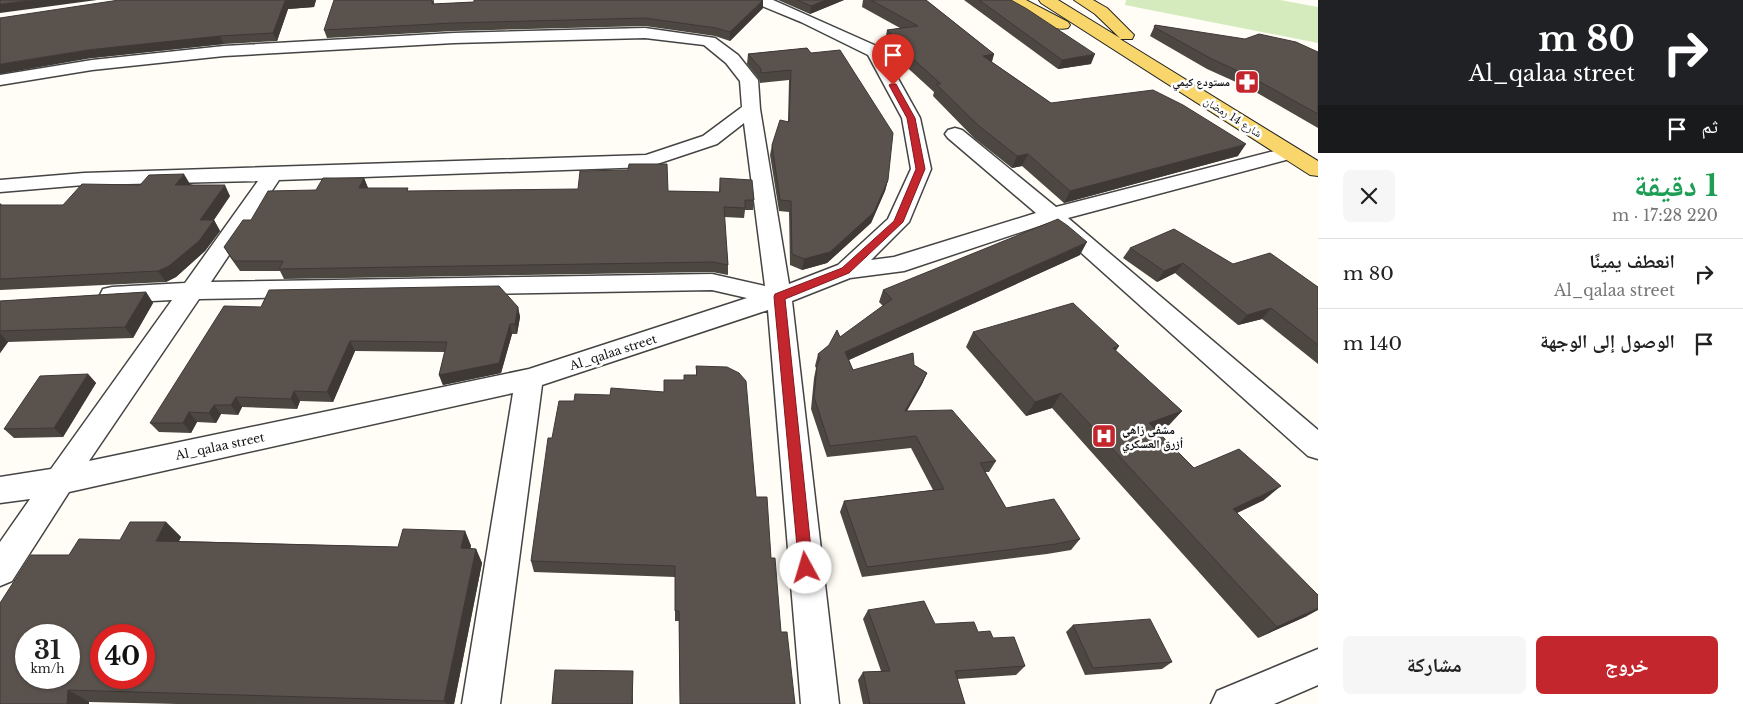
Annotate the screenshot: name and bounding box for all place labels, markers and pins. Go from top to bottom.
pin [872,34,914,85]
pharmacy icon: مستودع كيمي [1234,69,1260,95]
place label: مستودع كيمي [1172,75,1230,91]
place label: مشفى زاهي أزرق العسكري [1122,422,1183,453]
hospital icon: مشفى زاهي أزرق العسكري [1091,423,1117,449]

